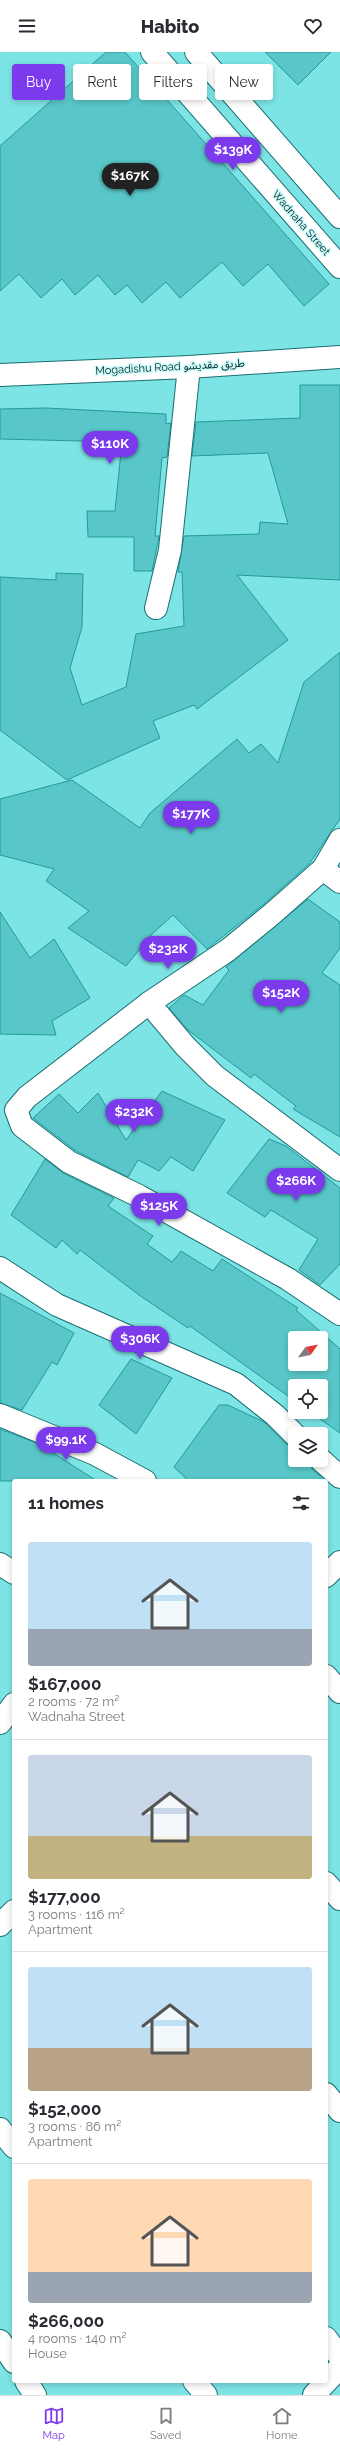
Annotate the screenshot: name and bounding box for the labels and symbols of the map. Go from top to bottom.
pin: $139K [205,137,261,171]
pin: $167K [102,163,158,197]
street label: Wadnaha Street [269,188,333,258]
street label: Mogadishu Road طريق مقديشو [95,357,245,377]
pin: $110K [82,431,138,465]
pin: $177K [163,801,219,835]
pin: $232K [140,936,196,970]
pin: $152K [253,980,309,1014]
pin: $232K [106,1099,162,1133]
pin: $266K [268,1168,324,1202]
pin: $125K [131,1193,187,1227]
pin: $306K [112,1326,168,1360]
north arrow [288,1331,328,1371]
pin: $99.1K [33,1427,99,1461]

